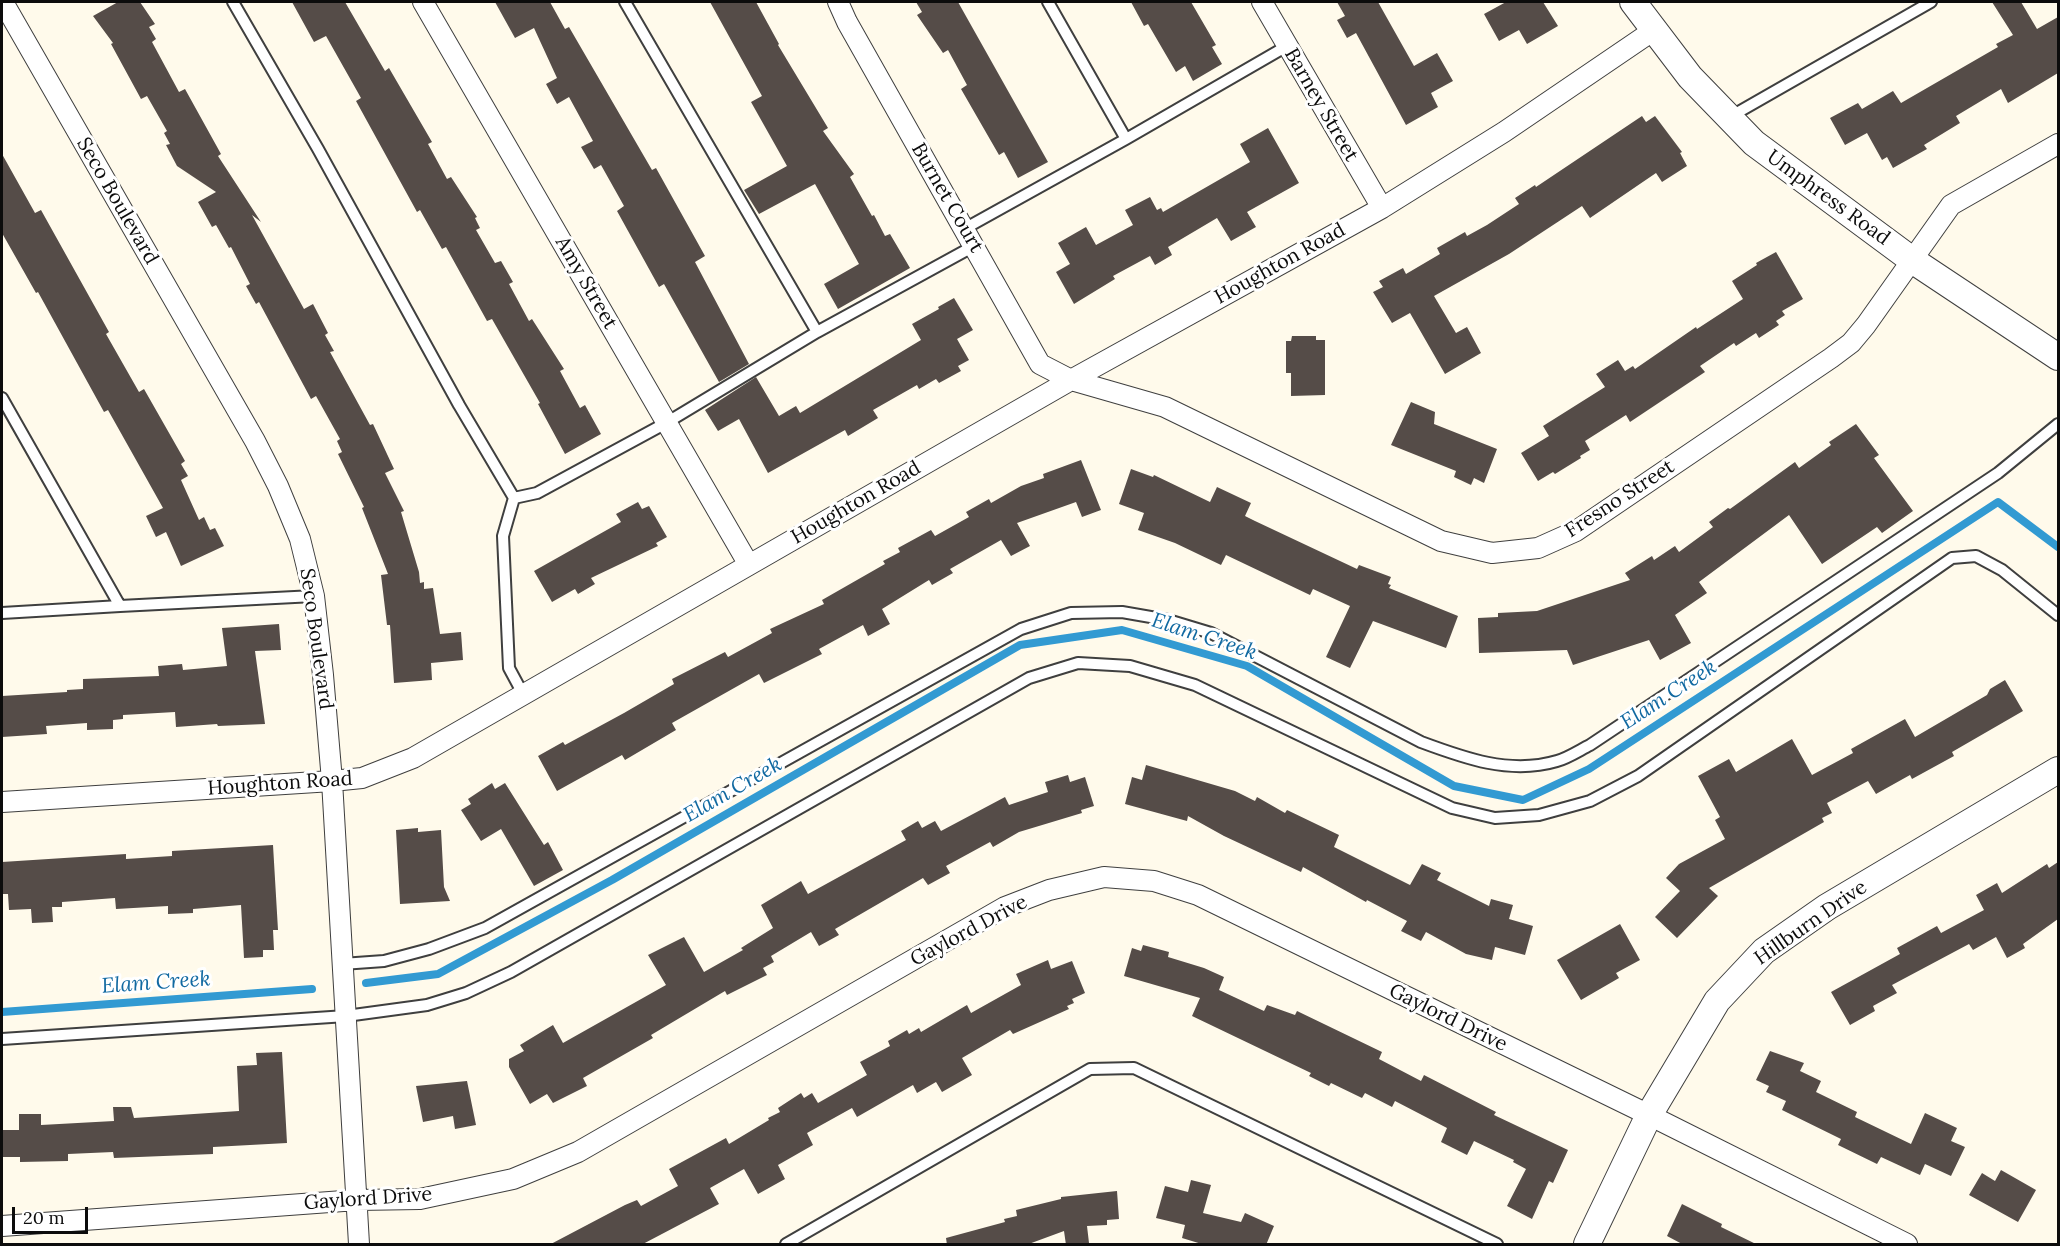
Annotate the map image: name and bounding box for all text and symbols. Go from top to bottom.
street label: Barney Street [1279,44,1363,166]
street label: Seco Boulevard [71,133,163,269]
street label: Burnet Court [906,139,988,257]
street label: Umphress Road [1762,145,1894,251]
street label: Houghton Road [1211,218,1349,310]
street label: Amy Street [550,232,622,334]
street label: Fresno Street [1561,455,1679,543]
street label: Houghton Road [787,456,925,550]
street label: Seco Boulevard [294,567,338,711]
water label: Elam Creek [1148,608,1260,666]
water label: Elam Creek [1616,655,1722,735]
water label: Elam Creek [679,752,787,828]
street label: Houghton Road [207,767,353,801]
street label: Hillburn Drive [1750,875,1872,971]
street label: Gaylord Drive [907,890,1031,972]
water label: Elam Creek [101,967,211,999]
street label: Gaylord Drive [1385,979,1511,1057]
street label: Gaylord Drive [303,1183,433,1215]
scale bar [15,1195,92,1233]
text: 20 m [23,1206,65,1229]

